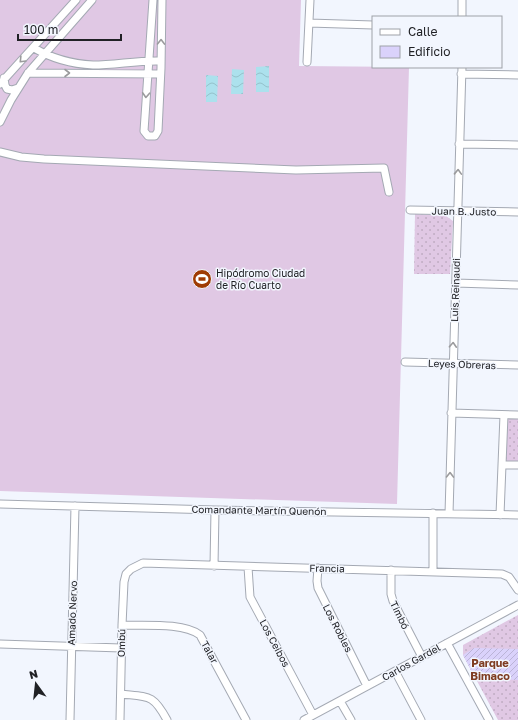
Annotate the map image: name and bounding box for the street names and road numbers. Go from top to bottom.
street label: Juan B. Justo [431,204,497,218]
street label: Luis Reinaudi [448,258,462,322]
street label: Leyes Obreras [428,357,496,371]
street label: Comandante Martín Quenón [191,503,327,517]
street label: Francia [309,562,345,574]
street label: Amado Nervo [65,580,79,646]
street label: Timbó [388,599,412,631]
street label: Los Robles [321,602,355,654]
street label: Los Ceibos [257,617,293,669]
street label: Ombú [115,629,127,657]
street label: Talar [199,639,221,665]
street label: Carlos Gardel [380,641,442,683]

